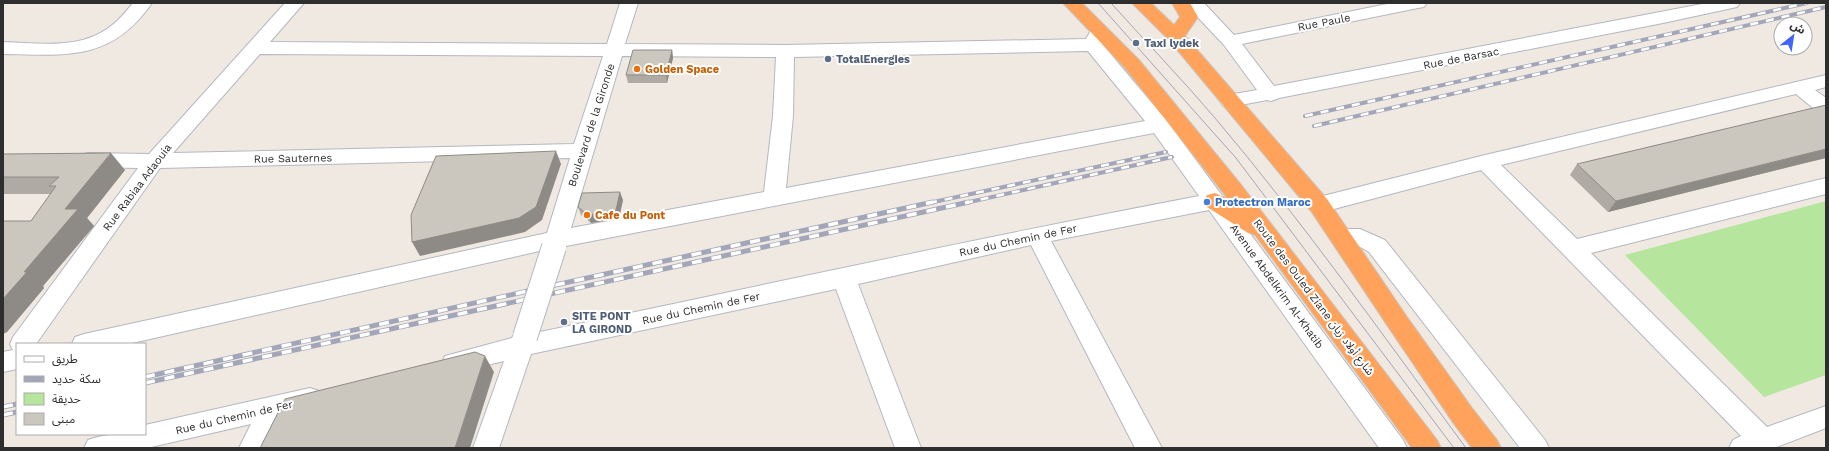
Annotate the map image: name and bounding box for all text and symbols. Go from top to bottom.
street label: Rue Paule [1297,11,1352,34]
north arrow [1773,16,1813,56]
text: ش [1788,18,1808,37]
place label: Taxi lydek [1144,37,1199,50]
marker: Taxi lydek [1131,38,1141,48]
street label: Rue de Barsac [1422,45,1500,72]
place label: TotalEnergies [836,53,910,66]
marker: TotalEnergies [823,54,833,64]
street label: Boulevard de la Gironde [565,62,618,188]
place label: Golden Space [645,63,719,76]
marker: Golden Space [632,64,642,74]
street label: Rue Rabiaa Adaouia [100,141,174,233]
street label: Rue Sauternes [254,151,333,166]
place label: Protectron Maroc [1215,196,1311,209]
marker: Protectron Maroc [1202,197,1212,207]
place label: Cafe du Pont [595,209,665,222]
marker: Cafe du Pont [582,210,592,220]
street label: Route des Ouled Ziane شارع أولاد زيان [1250,216,1377,379]
street label: Rue du Chemin de Fer [958,222,1079,259]
street label: Avenue Abdelkrim Al-Khatib [1227,222,1326,351]
street label: Rue du Chemin de Fer [641,290,762,327]
place label: SITE PONT LA GIROND [572,310,632,336]
marker: SITE PONT LA GIROND [559,317,569,327]
legend [16,343,146,435]
text: طريق [52,352,78,367]
text: سكة حديد [52,372,101,386]
text: حديقة [52,392,81,406]
street label: Rue du Chemin de Fer [174,398,295,437]
text: مبنى [52,412,75,426]

